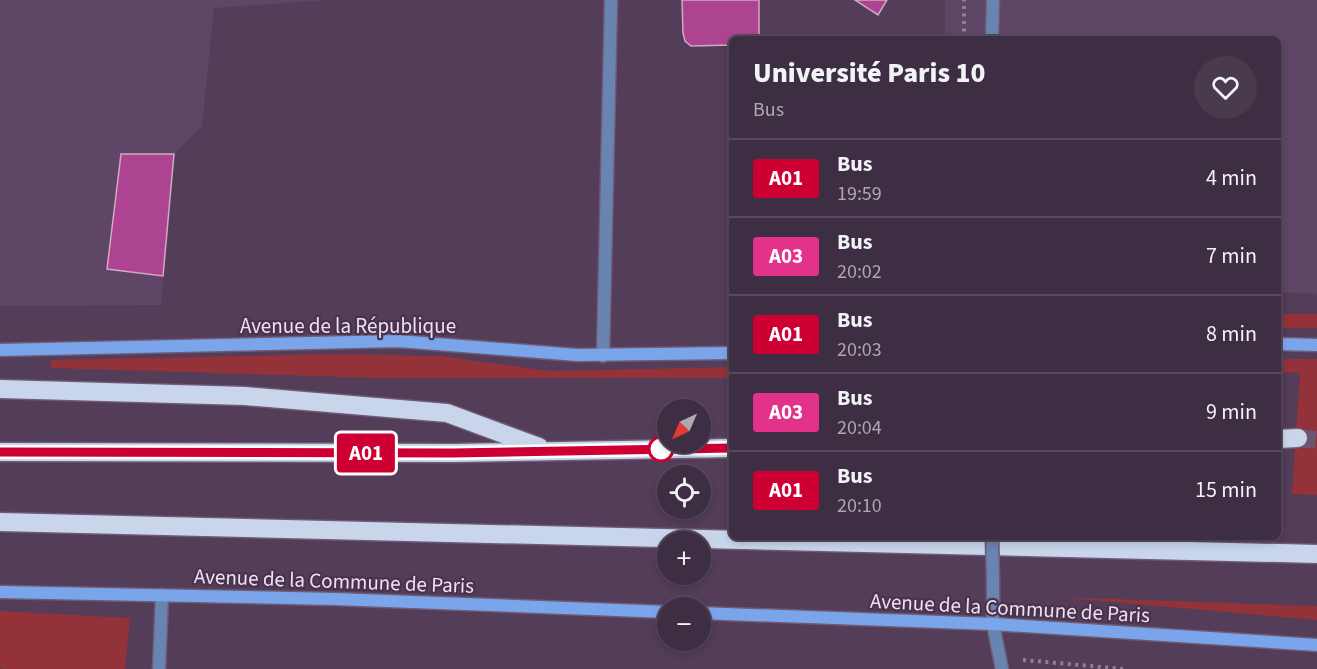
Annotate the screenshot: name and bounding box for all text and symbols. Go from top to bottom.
text: Université Paris 10 [753,53,985,93]
button: heart [1194,56,1257,119]
text: Bus [753,96,784,124]
text: Bus [837,148,873,180]
text: 4 min [1206,162,1257,194]
text: A01 [769,163,803,193]
text: 19:59 [837,180,882,208]
text: Bus [837,226,873,258]
text: 7 min [1206,240,1257,272]
text: A03 [769,241,803,271]
text: 20:02 [837,258,882,286]
text: Bus [837,304,873,336]
street label: Avenue de la République [240,311,456,341]
text: 8 min [1206,318,1257,350]
text: A01 [769,319,803,349]
text: 20:03 [837,336,882,364]
text: Bus [837,382,873,414]
text: 9 min [1206,396,1257,428]
text: A03 [769,397,803,427]
north arrow [657,399,711,453]
map controls [657,399,711,651]
text: 20:04 [837,414,882,442]
line badge: A01 [332,434,400,472]
unlabelled marker [648,436,674,462]
text: A01 [349,438,383,468]
text: Bus [837,460,873,492]
button: locate [657,465,711,519]
text: 15 min [1195,474,1257,506]
text: A01 [769,475,803,505]
text: 20:10 [837,492,882,520]
button: + [657,531,711,585]
street label: Avenue de la Commune de Paris [193,561,475,601]
street label: Avenue de la Commune de Paris [869,586,1151,630]
button: − [657,597,711,651]

